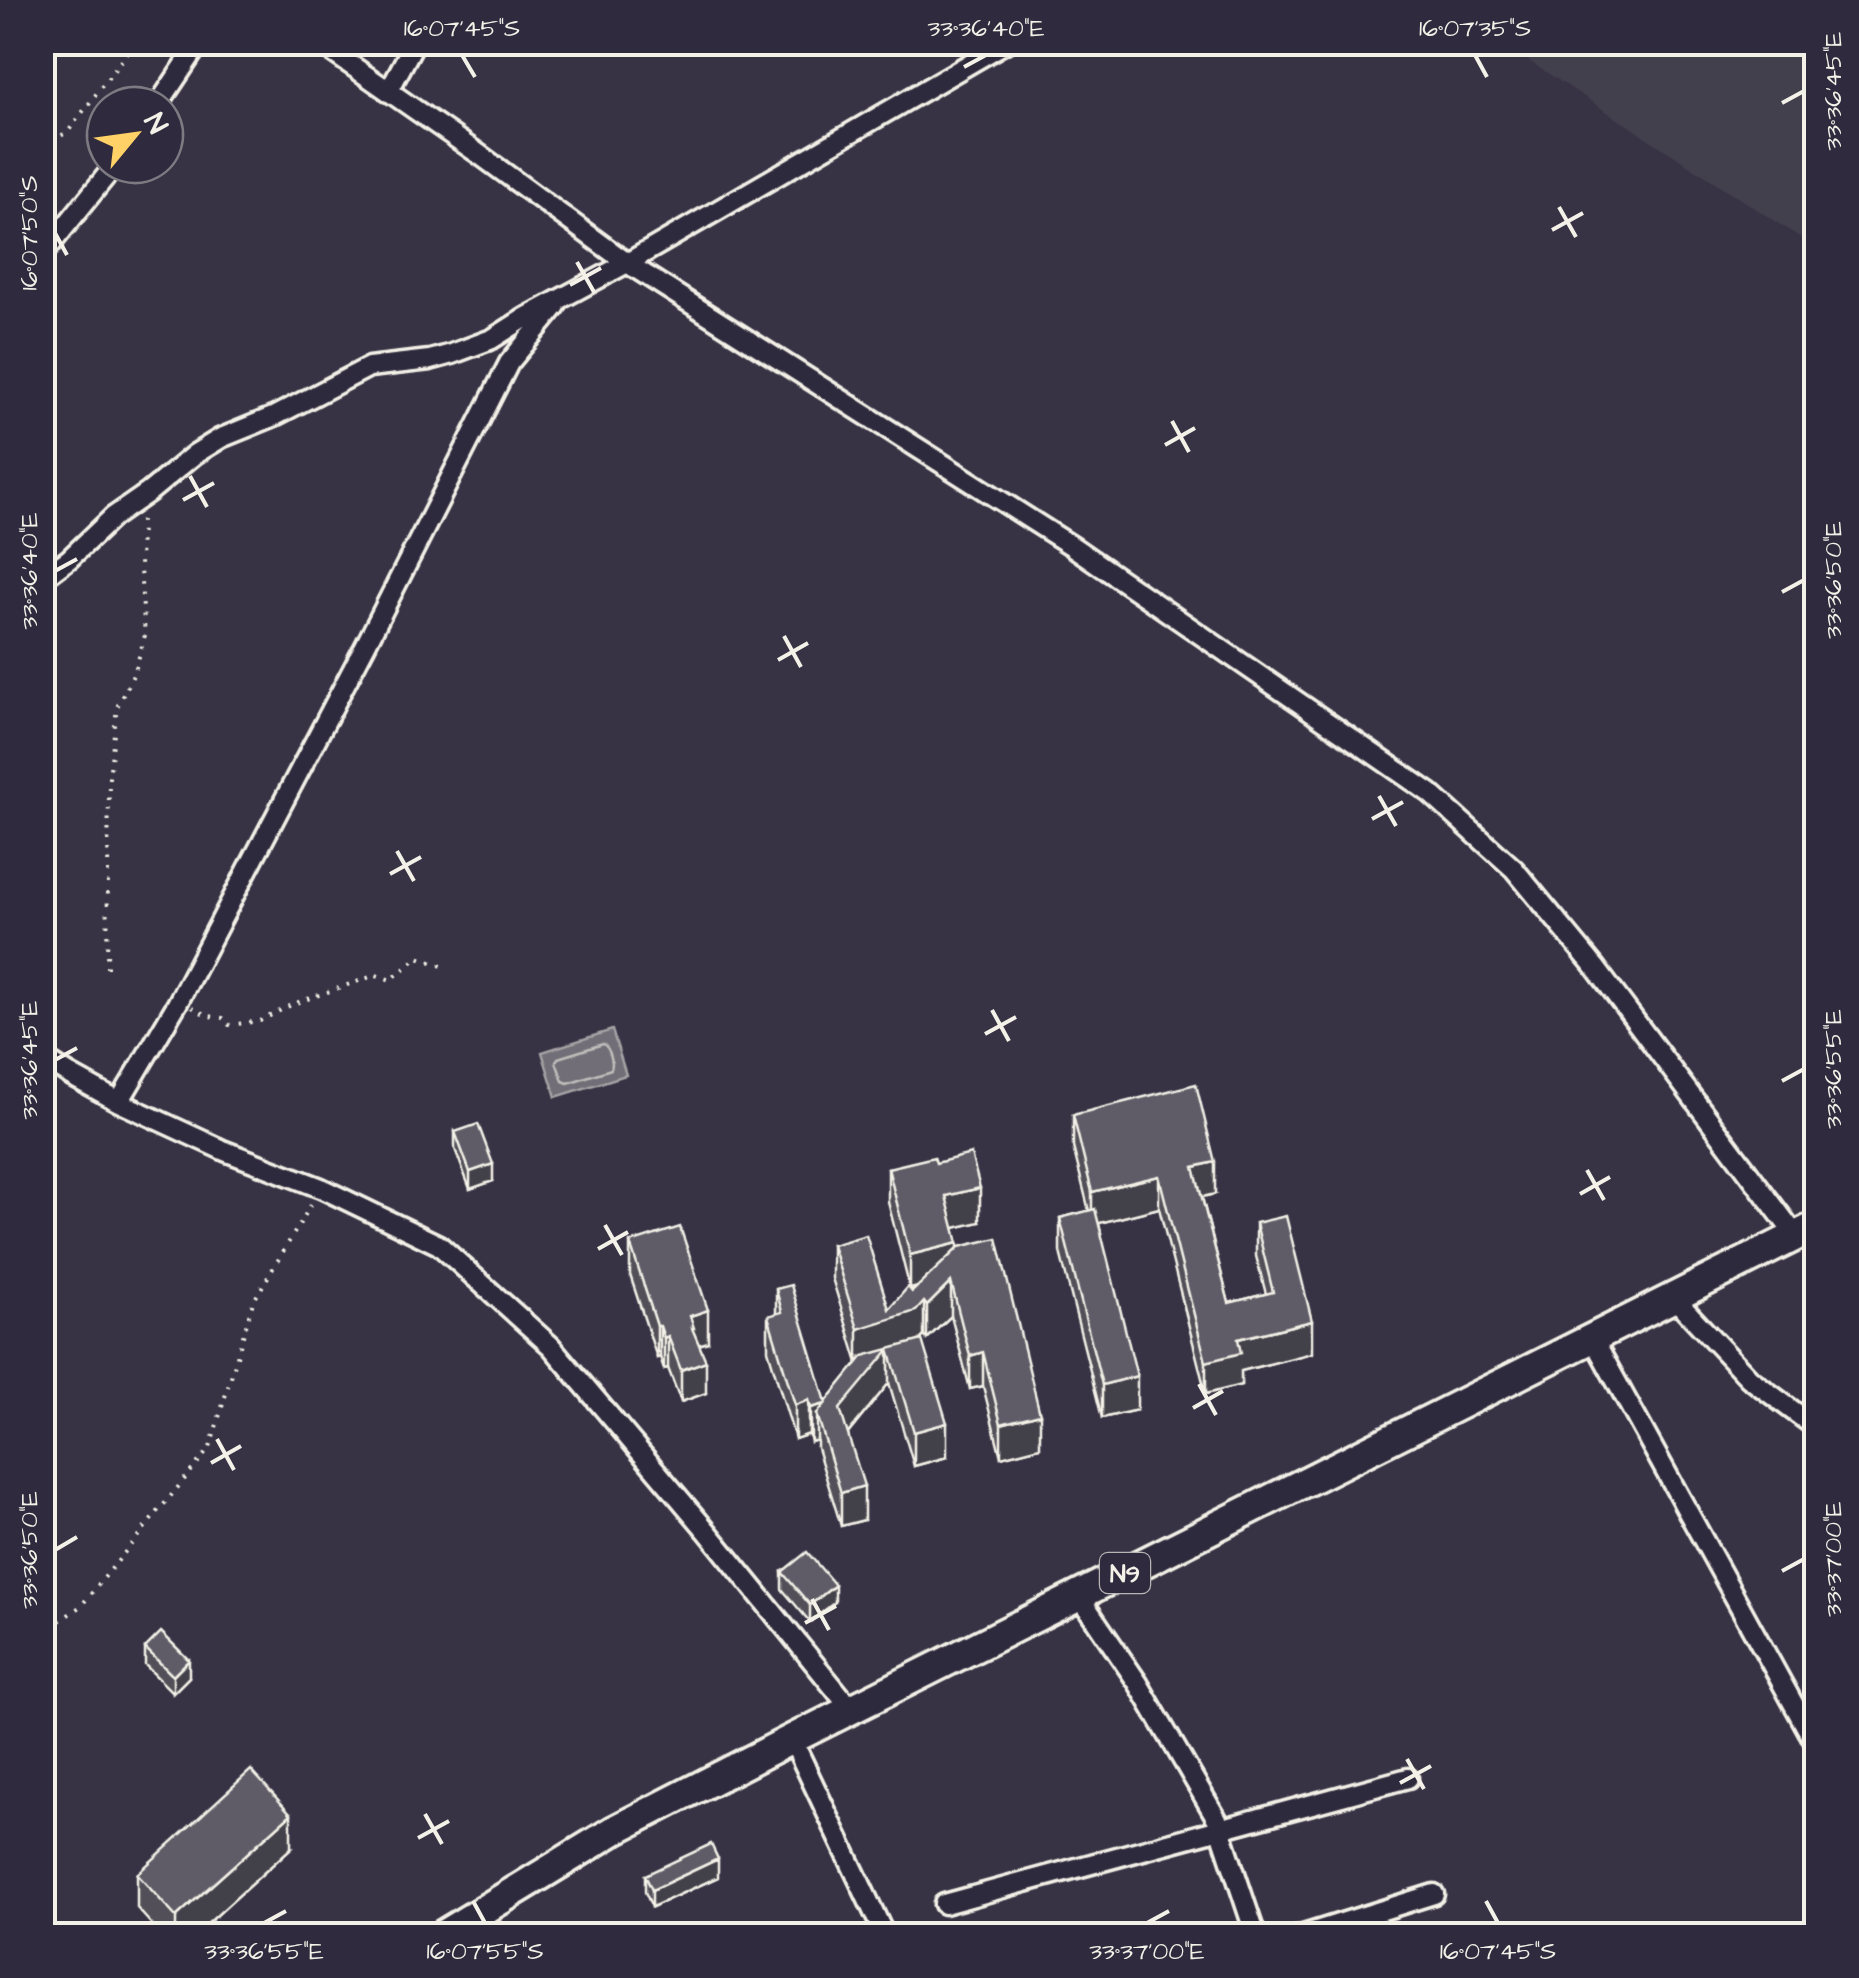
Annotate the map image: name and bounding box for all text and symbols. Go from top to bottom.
text: 16°07'45"S [404,11,520,46]
text: 33°36'40"E [928,11,1045,46]
text: 16°07'35"S [1419,11,1531,46]
text: 33°36'45"E [1816,31,1851,150]
north arrow [85,85,185,185]
text: N [134,106,177,141]
text: 16°07'50"S [12,175,47,291]
text: 33°36'40"E [12,512,47,629]
text: 33°36'50"E [1816,521,1851,639]
text: 33°36'45"E [12,1000,47,1119]
text: 33°36'55"E [1816,1009,1851,1129]
text: 33°36'50"E [12,1491,47,1609]
text: 33°37'00"E [1816,1501,1851,1617]
road number: N9 [1100,1553,1150,1593]
text: 33°36'55"E [204,1934,324,1969]
text: 16°07'55"S [427,1934,543,1969]
text: 33°37'00"E [1089,1934,1205,1969]
text: 16°07'45"S [1440,1934,1556,1969]

